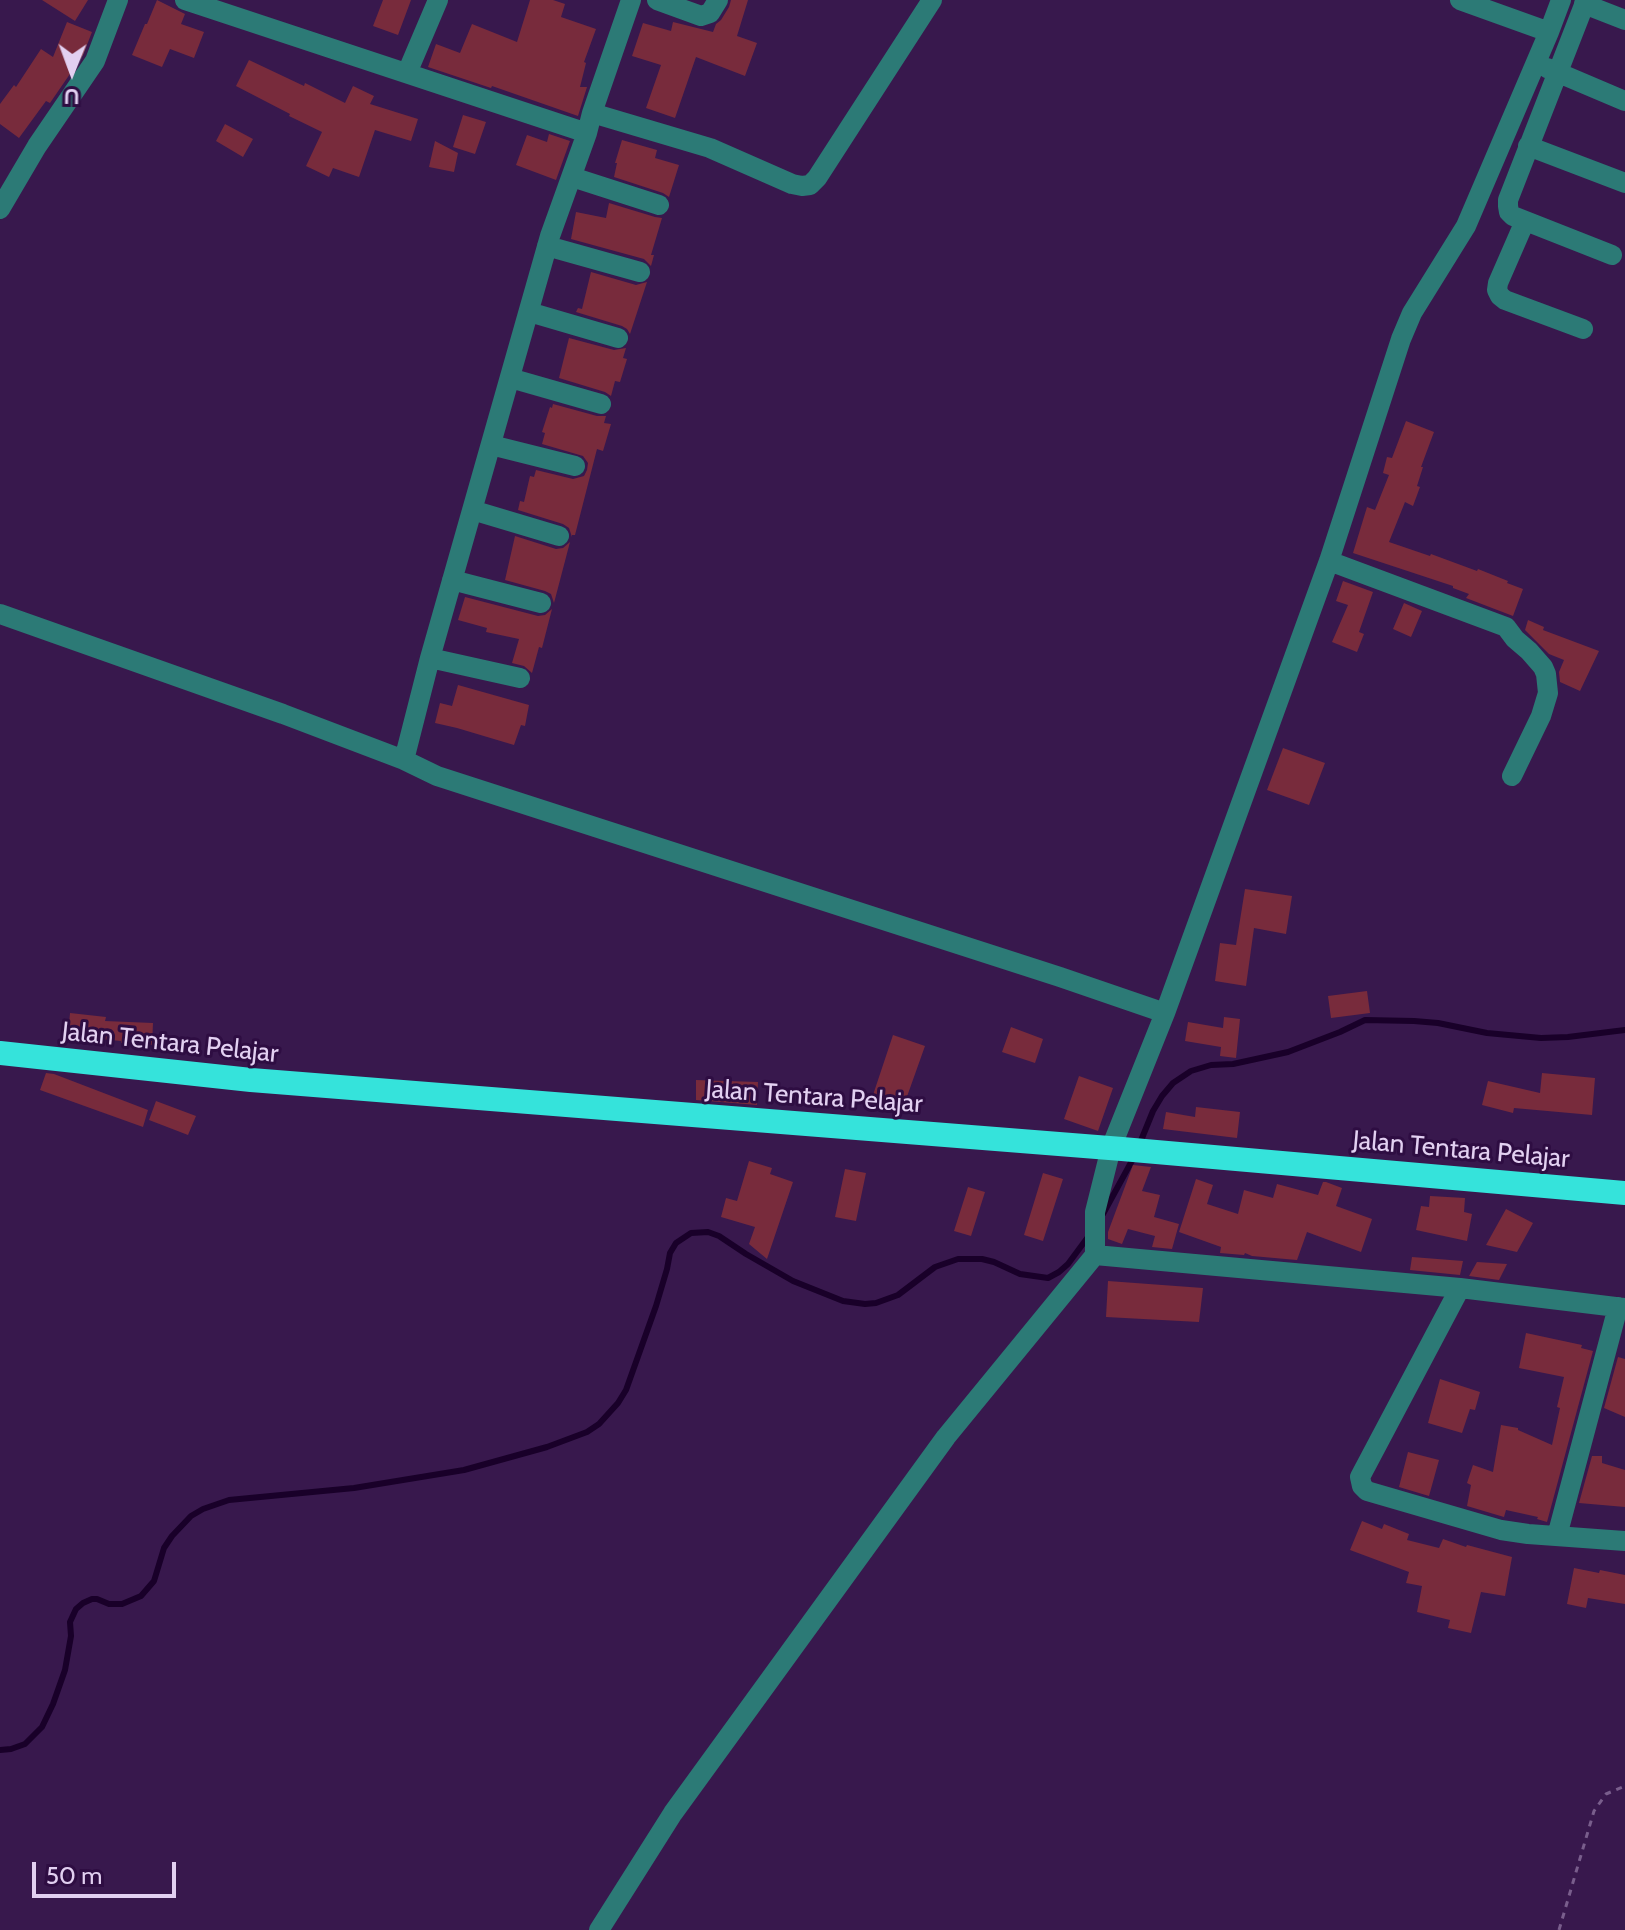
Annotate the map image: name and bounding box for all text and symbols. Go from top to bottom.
north arrow [32,32,112,112]
text: U [63,83,80,110]
street label: Jalan Tentara Pelajar [60,1016,280,1070]
street label: Jalan Tentara Pelajar [704,1074,924,1120]
street label: Jalan Tentara Pelajar [1351,1125,1571,1175]
scale bar [36,1846,180,1896]
text: 50 m [46,1861,102,1890]

